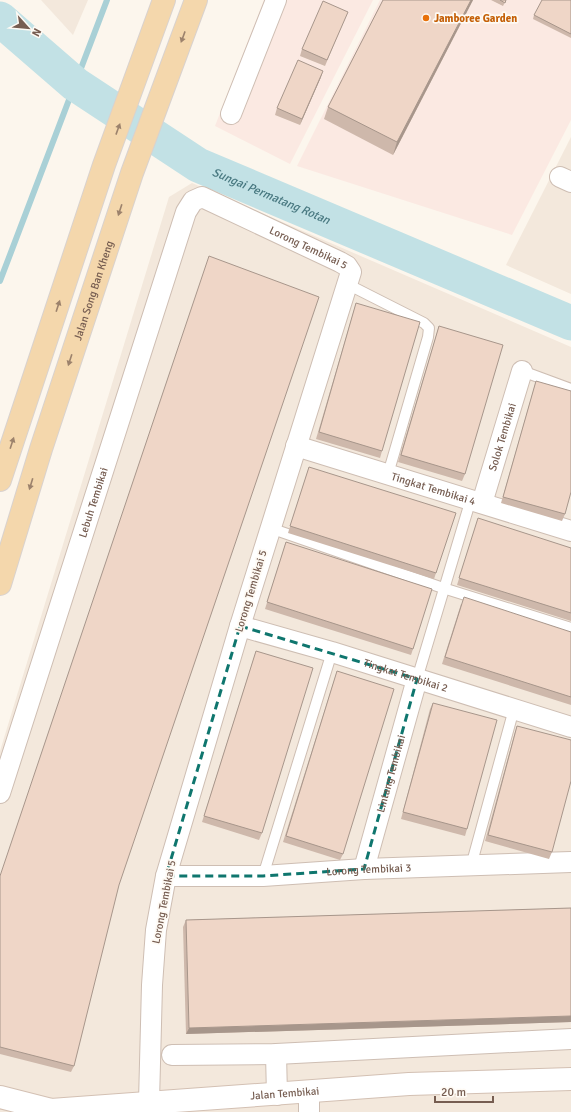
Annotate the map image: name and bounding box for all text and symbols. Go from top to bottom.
north arrow [8,8,48,48]
place label: Jamboree Garden [434,12,517,25]
marker: Jamboree Garden [421,13,431,23]
text: N [29,26,44,39]
one-way arrow [179,31,185,43]
one-way arrow [115,122,121,134]
water label: Sungai Permatang Rotan [210,164,333,228]
one-way arrow [116,204,122,216]
street label: Lorong Tembikai 5 [268,223,350,272]
street label: Jalan Song Ban Kheng [71,239,116,342]
one-way arrow [55,300,61,312]
one-way arrow [67,355,73,367]
street label: Solok Tembikai [486,401,518,473]
one-way arrow [9,437,15,449]
street label: Lebuh Tembikai [76,466,110,539]
street label: Tingkat Tembikai 4 [390,469,477,508]
one-way arrow [27,478,33,490]
street label: Lorong Tembikai 5 [232,548,270,634]
street label: Tingkat Tembikai 2 [362,656,450,695]
street label: Lintang Tembikai [374,733,408,814]
street label: Lorong Tembikai 5 [150,859,178,945]
street label: Lorong Tembikai 3 [326,861,412,878]
scale bar [435,1078,493,1104]
street label: Jalan Tembikai [250,1084,320,1102]
text: 20 m [441,1085,466,1100]

